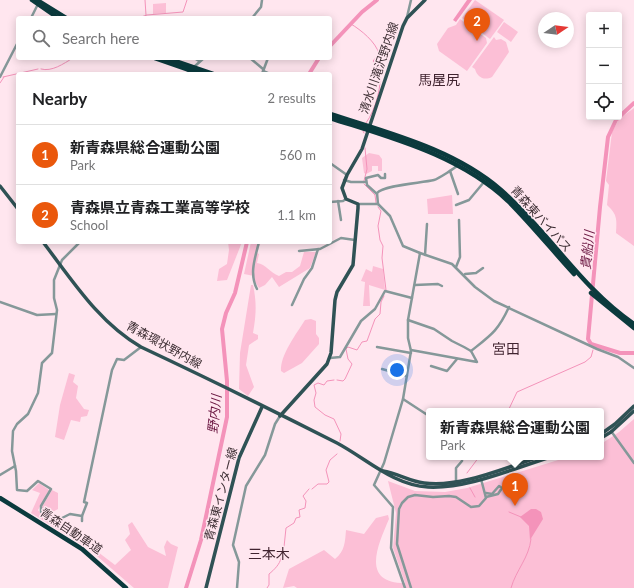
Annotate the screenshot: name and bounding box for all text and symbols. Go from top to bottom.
pin: 2 [464,8,490,41]
north arrow [538,12,574,48]
map controls [586,12,622,120]
button: + [586,12,622,48]
search box [16,16,332,60]
street label: 清水川滝沢野内線 [356,20,401,116]
icon: search [30,27,52,49]
text: Search here [62,29,139,47]
button: − [586,48,622,84]
district label: 馬屋尻 [418,71,460,88]
button: locate [586,84,622,120]
text: Nearby [32,88,87,109]
text: 2 results [268,90,316,106]
text: 新青森県総合運動公園 [70,138,220,156]
text: 1 [41,147,49,163]
text: 560 m [279,147,316,163]
text: Park [70,157,95,173]
street label: 青森東バイパス [508,183,575,255]
text: 青森県立青森工業高等学校 [70,198,250,216]
text: 2 [41,207,49,223]
text: 1.1 km [277,207,316,223]
text: School [70,217,108,233]
water label: 貴船川 [577,228,597,270]
street label: 青森環状野内線 [124,318,205,371]
district label: 宮田 [492,340,520,357]
your location [387,360,407,380]
water label: 野内川 [204,392,224,434]
popup [426,408,604,460]
text: 新青森県総合運動公園 [440,418,590,436]
text: Park [440,437,465,453]
street label: 青森東インター線 [201,446,240,542]
pin: 1 [502,473,528,506]
street label: 青森自動車道 [37,504,105,557]
district label: 三本木 [248,545,290,562]

